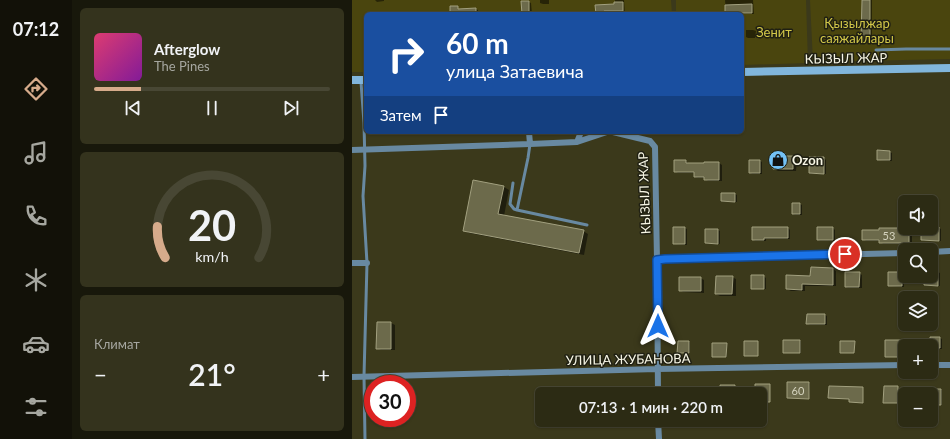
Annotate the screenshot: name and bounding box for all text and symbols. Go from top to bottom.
park label: Қызылжар саяжайлары [820,15,894,46]
text: 07:12 [13,18,59,40]
park label: Зенит [756,24,792,40]
text: 60 m [446,26,509,60]
icon: right [380,28,432,80]
text: Afterglow [154,40,220,58]
street label: КЫЗЫЛ ЖАР [805,49,888,67]
text: The Pines [154,58,210,74]
text: улица Затаевича [446,60,584,82]
icon: directions [22,75,50,103]
icon: previous [122,97,144,119]
icon: pause [201,97,223,119]
icon: next [280,97,302,119]
icon: arrive [430,104,452,126]
text: Затем [380,106,422,124]
icon: music [22,139,50,167]
shop icon: Ozon [767,149,789,171]
street label: КЫЗЫЛ ЖАР [635,151,653,234]
place label: Ozon [792,152,823,168]
map controls [898,195,938,427]
button: sound [898,195,938,235]
text: 20 [188,199,236,249]
icon: phone [22,202,50,230]
house number: 53 [883,229,895,242]
pin [828,237,862,271]
icon: arrive [834,243,856,265]
button: search [898,243,938,283]
text: km/h [195,247,229,264]
icon: climate [22,266,50,294]
button: layers [898,291,938,331]
position arrow [637,305,679,347]
icon: car [22,330,50,358]
text: Климат [94,336,140,352]
button: + [898,339,938,379]
street label: УЛИЦА ЖУБАНОВА [566,350,691,368]
text: 21° [188,356,236,392]
text: − [94,361,107,388]
text: + [317,361,330,388]
speed limit sign: 30 [364,375,416,427]
house number: 60 [792,384,805,397]
button: − [898,387,938,427]
icon: filters [22,393,50,421]
text: 07:13 · 1 мин · 220 m [579,398,723,416]

